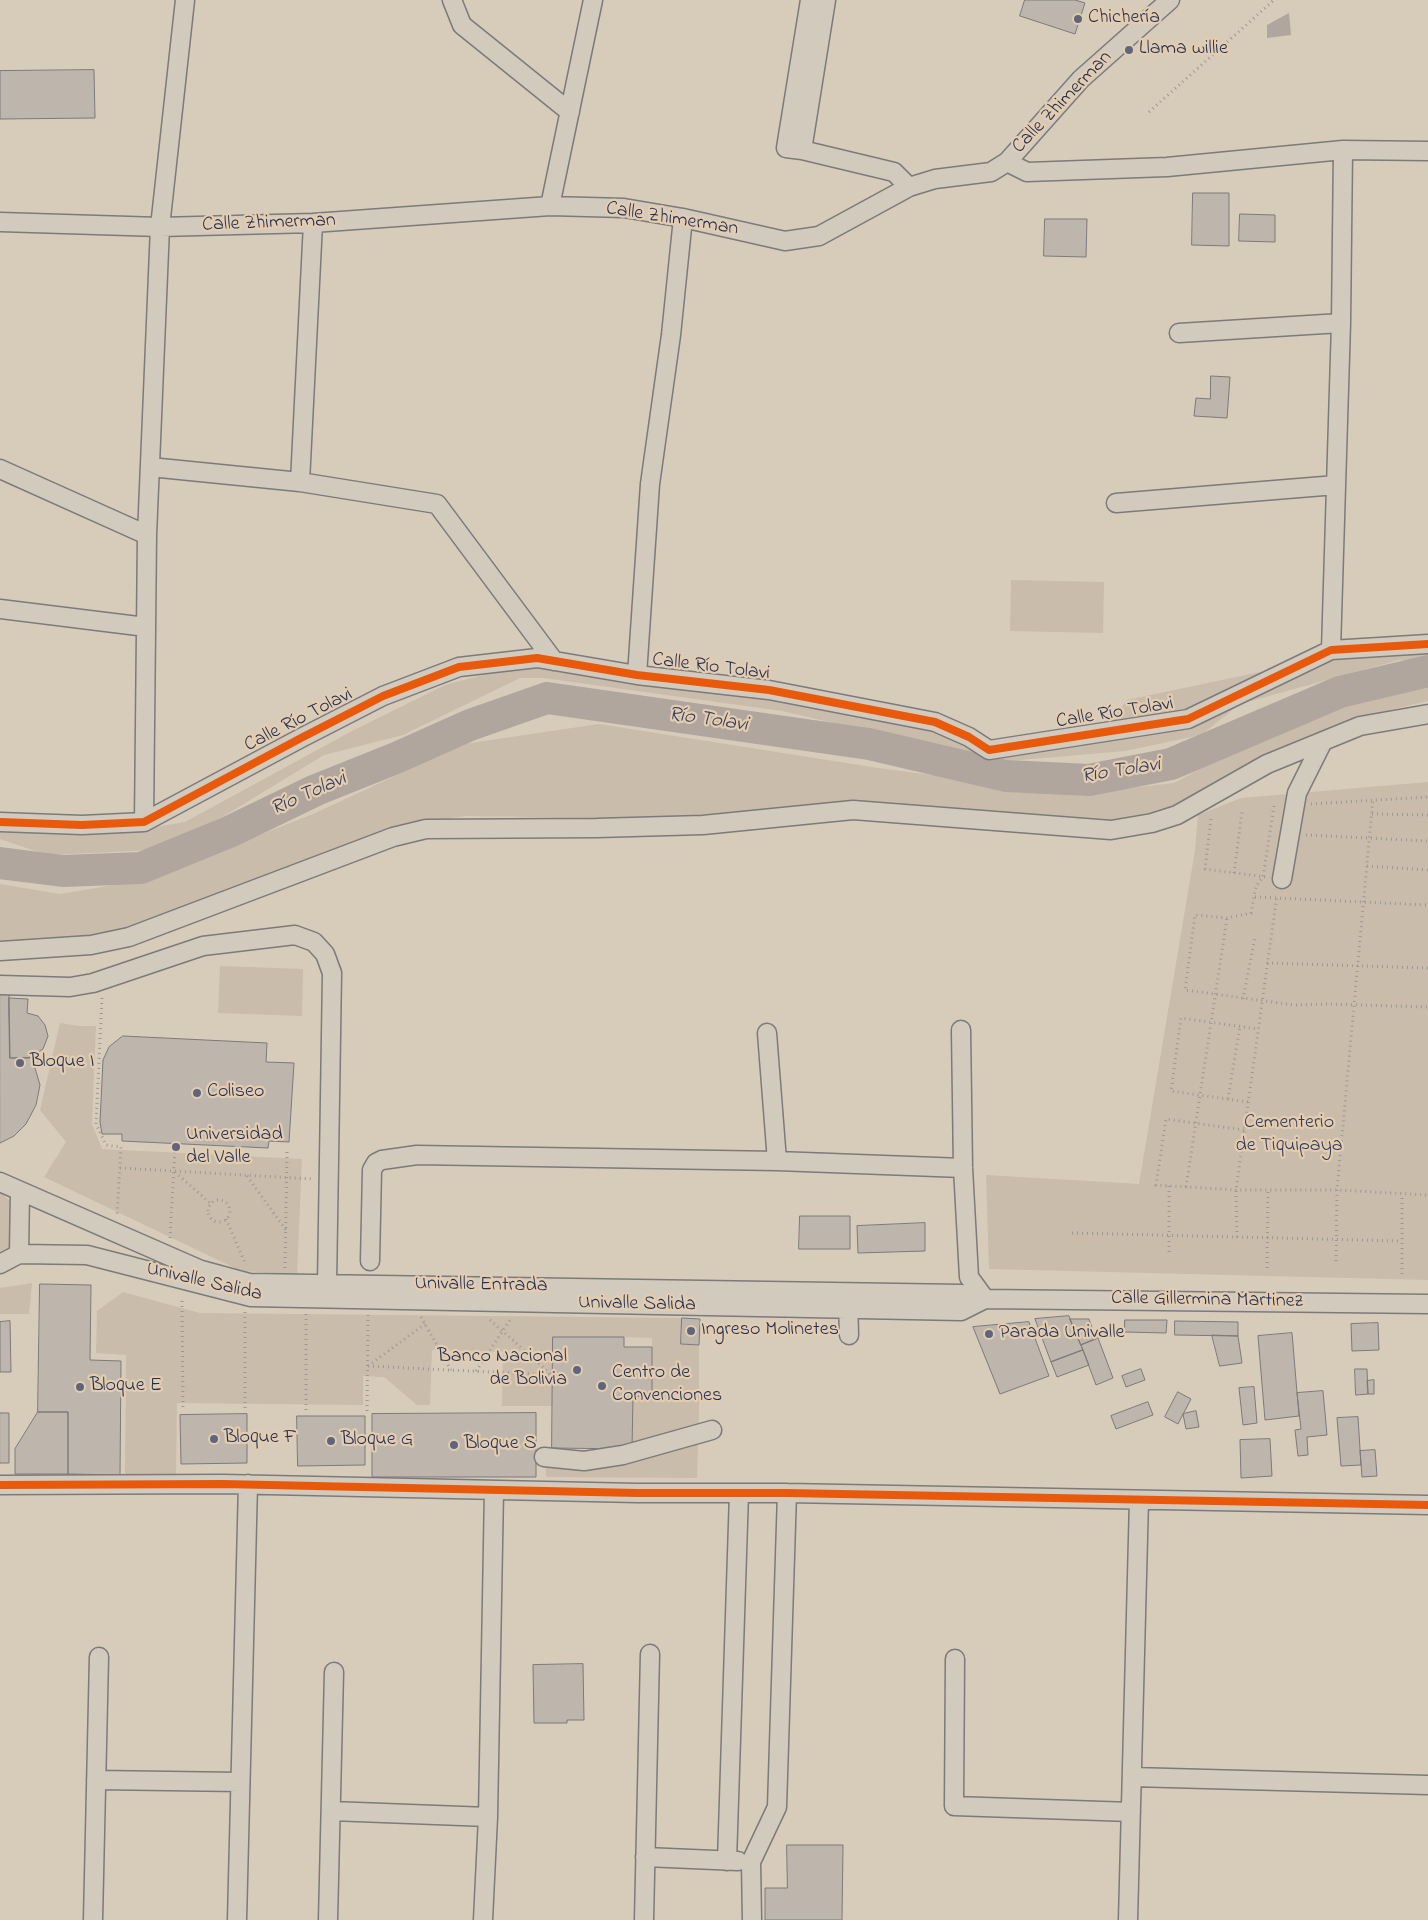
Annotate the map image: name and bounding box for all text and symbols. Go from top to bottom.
place label: Chichería [1088,7,1160,31]
marker: Chichería [1072,13,1084,25]
place label: Llama willie [1139,38,1228,62]
marker: Llama willie [1123,44,1135,56]
street label: Calle Zhimerman [1008,47,1118,159]
street label: Calle Zhimerman [604,198,740,242]
street label: Calle Zhimerman [202,210,336,238]
street label: Calle Río Tolavi [651,649,771,687]
street label: Calle Río Tolavi [241,683,357,759]
street label: Calle Río Tolavi [1055,693,1175,735]
water label: Río Tolavi [667,703,749,739]
water label: Río Tolavi [1080,753,1162,791]
water label: Río Tolavi [267,767,351,823]
place label: Bloque I [30,1051,94,1075]
marker: Bloque I [14,1057,26,1069]
place label: Coliseo [207,1081,264,1105]
marker: Coliseo [191,1087,203,1099]
park label: Cementerio de Tiquipaya [1235,1112,1343,1159]
place label: Universidad del Valle [186,1124,283,1171]
marker: Universidad del Valle [170,1141,182,1153]
street label: Univalle Salida [144,1258,264,1308]
street label: Univalle Entrada [414,1273,548,1299]
street label: Calle Gillermina Martinez [1111,1287,1303,1315]
street label: Univalle Salida [578,1292,696,1318]
place label: Ingreso Molinetes [701,1319,839,1343]
place label: Parada Univalle [999,1322,1125,1346]
marker: Ingreso Molinetes [685,1325,697,1337]
marker: Parada Univalle [983,1328,995,1340]
place label: Banco Nacional de Bolivia [437,1346,567,1393]
place label: Centro de Convenciones [612,1362,722,1409]
marker: Banco Nacional de Bolivia [571,1364,583,1376]
place label: Bloque E [90,1375,162,1399]
marker: Centro de Convenciones [596,1380,608,1392]
marker: Bloque E [74,1381,86,1393]
place label: Bloque F [224,1427,297,1451]
place label: Bloque G [341,1429,413,1453]
marker: Bloque F [208,1433,220,1445]
place label: Bloque S [464,1433,537,1457]
marker: Bloque G [325,1435,337,1447]
marker: Bloque S [448,1439,460,1451]

